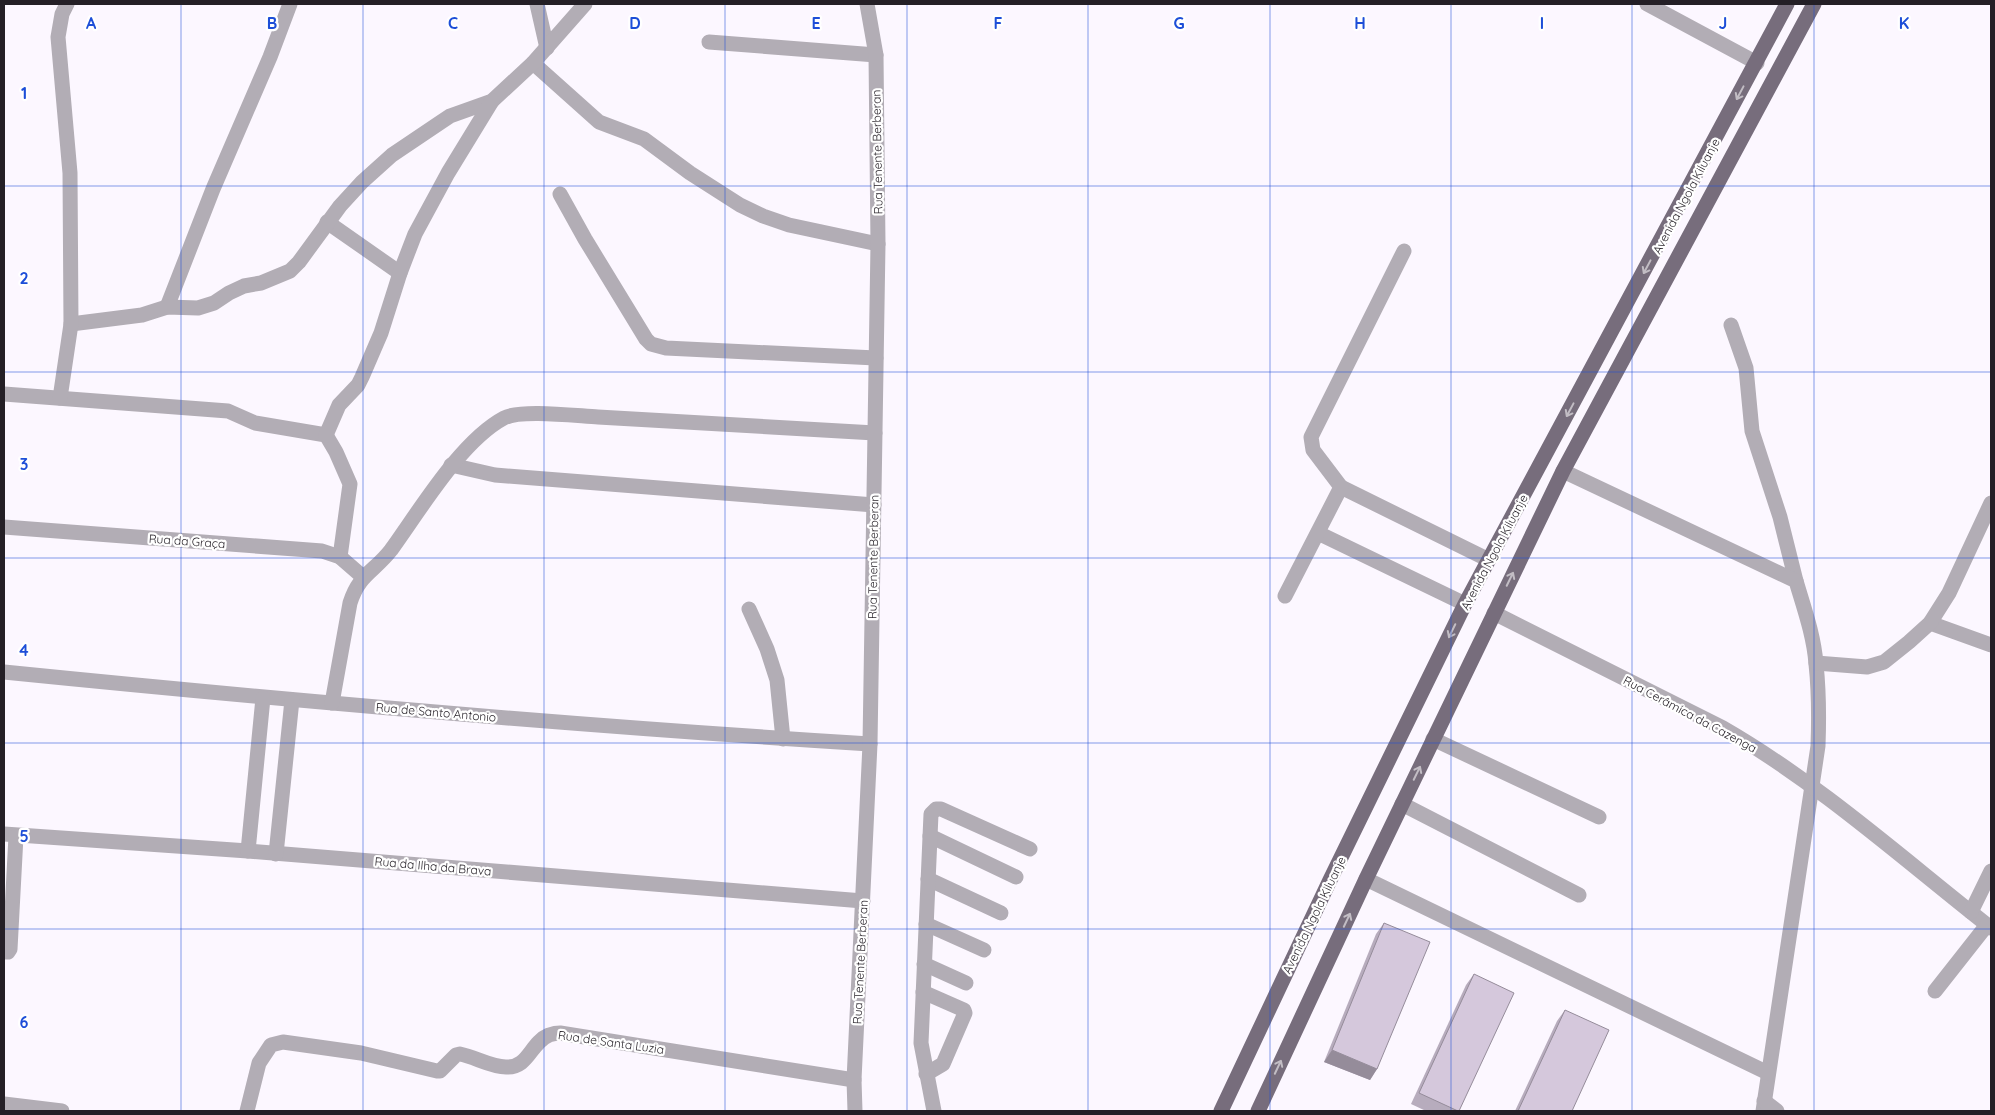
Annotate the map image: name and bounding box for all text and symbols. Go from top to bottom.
text: A [86,13,97,33]
text: B [267,13,277,33]
text: C [448,13,458,33]
text: D [629,13,641,33]
text: E [811,13,821,33]
text: F [994,13,1003,33]
text: G [1173,13,1185,33]
text: H [1354,13,1366,33]
text: I [1540,13,1544,33]
text: J [1719,13,1727,33]
text: K [1899,13,1909,33]
text: 1 [21,83,27,103]
one-way arrow [1735,86,1745,100]
street label: Rua Tenente Berberan [868,90,886,214]
street label: Avenida Ngola Kiluanje [1649,135,1723,256]
one-way arrow [1642,260,1652,275]
text: 2 [19,268,29,288]
one-way arrow [1565,403,1575,418]
text: 3 [20,454,28,474]
street label: Avenida Ngola Kiluanje [1457,491,1531,612]
street label: Rua Tenente Berberan [864,495,882,619]
street label: Rua da Graça [148,531,226,551]
one-way arrow [1506,572,1515,587]
one-way arrow [1447,623,1456,638]
text: 4 [19,640,29,660]
street label: Rua Cerâmica da Cazenga [1621,672,1759,756]
street label: Rua de Santo Antonio [375,699,497,725]
one-way arrow [1413,766,1422,781]
text: 5 [19,826,29,846]
street label: Rua da Ilha da Brava [374,853,492,879]
street label: Avenida Ngola Kiluanje [1279,854,1349,976]
street label: Rua Tenente Berberan [849,899,871,1025]
one-way arrow [1343,913,1352,928]
text: 6 [20,1012,29,1032]
street label: Rua de Santa Luzia [557,1027,665,1057]
one-way arrow [1274,1060,1284,1075]

